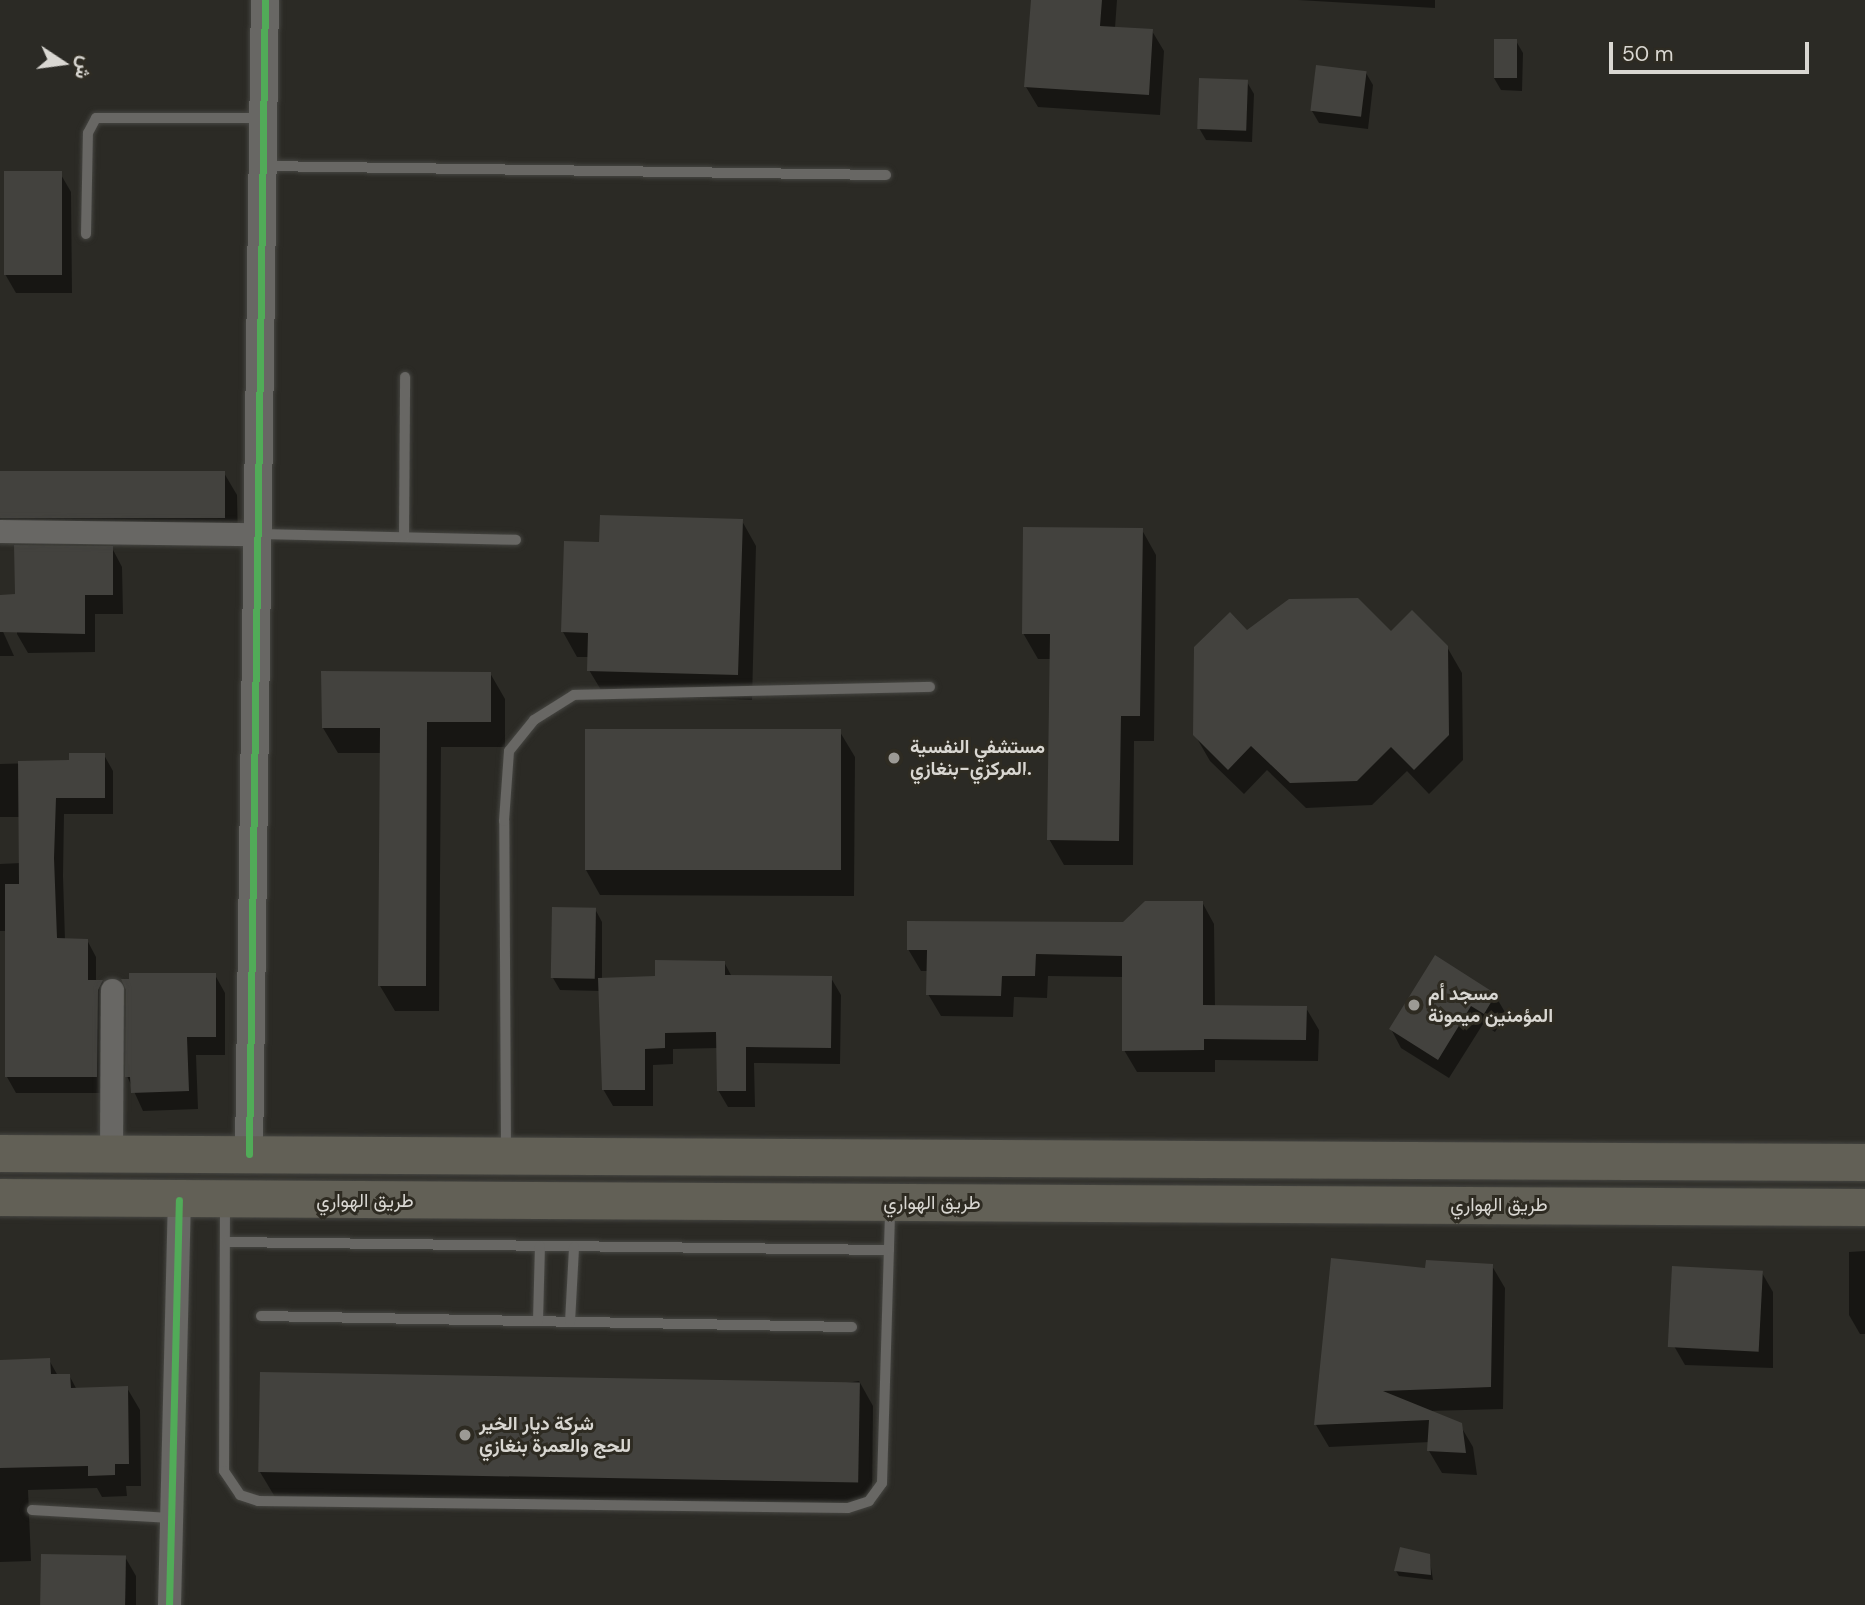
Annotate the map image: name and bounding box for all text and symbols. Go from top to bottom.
north arrow [28,28,98,98]
scale bar [1613,28,1812,72]
text: 50 m [1622,40,1673,68]
text: ش [69,54,99,82]
place label: مستشفي النفسية المركزي-بنغازي. [910,736,1045,780]
marker: مستشفي النفسية المركزي-بنغازي. [884,748,904,768]
place label: مسجد أم المؤمنين ميمونة [1428,983,1553,1027]
marker: مسجد أم المؤمنين ميمونة [1406,997,1422,1013]
street label: طريق الهواري [316,1190,414,1212]
street label: طريق الهواري [883,1192,981,1214]
street label: طريق الهواري [1450,1194,1548,1216]
place label: شركة ديار الخير للحج والعمرة بنغازي [479,1413,631,1457]
marker: شركة ديار الخير للحج والعمرة بنغازي [457,1427,473,1443]

